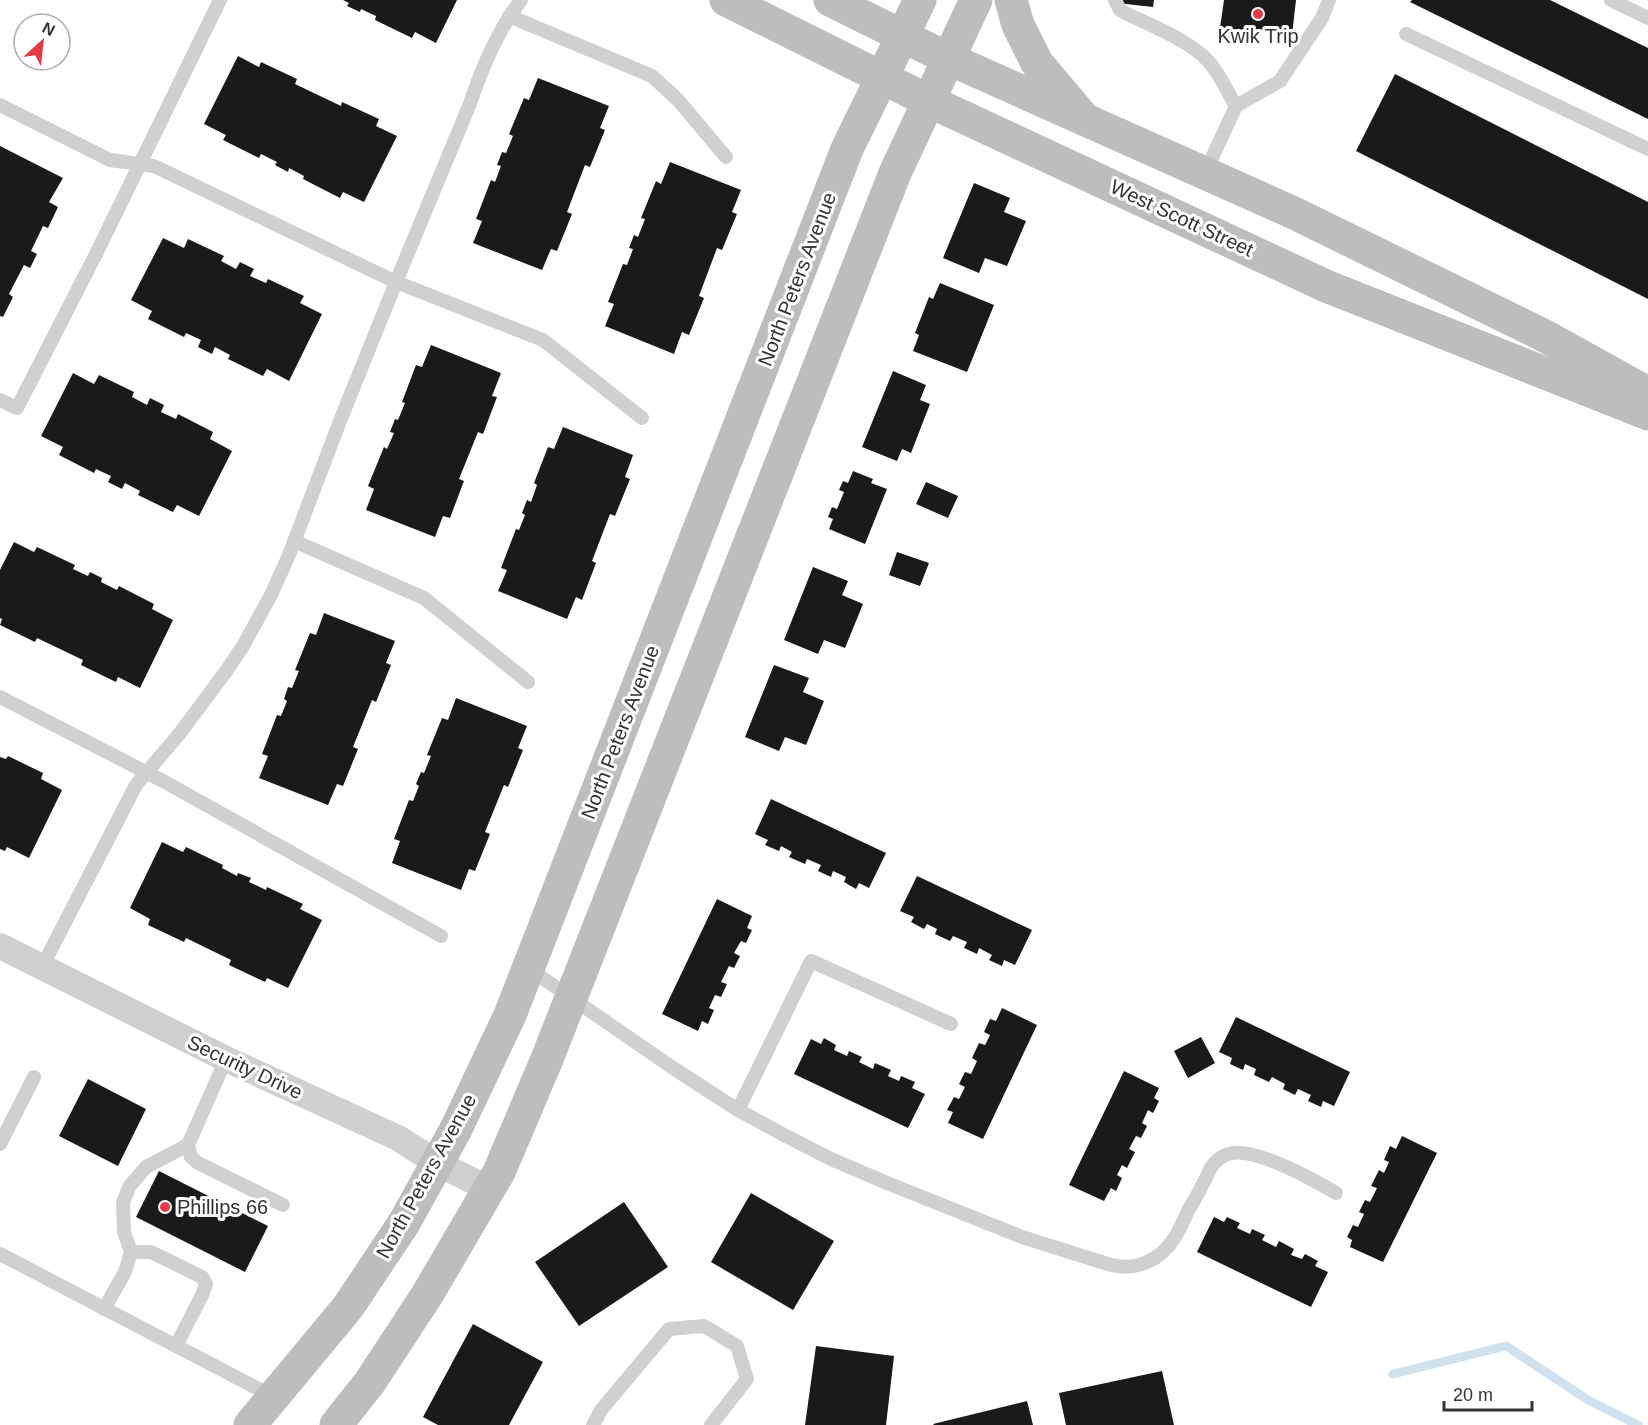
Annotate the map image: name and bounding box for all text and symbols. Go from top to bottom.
marker: Kwik Trip [1251,7,1265,21]
north arrow [12,12,72,72]
text: N [40,19,58,39]
place label: Kwik Trip [1217,25,1299,47]
street label: West Scott Street [1107,175,1257,261]
street label: North Peters Avenue [754,189,840,369]
street label: North Peters Avenue [577,642,663,822]
street label: Security Drive [184,1031,306,1103]
street label: North Peters Avenue [372,1090,480,1262]
place label: Phillips 66 [177,1196,268,1218]
marker: Phillips 66 [158,1200,172,1214]
scale bar [1444,1374,1532,1412]
text: 20 m [1453,1385,1493,1405]

